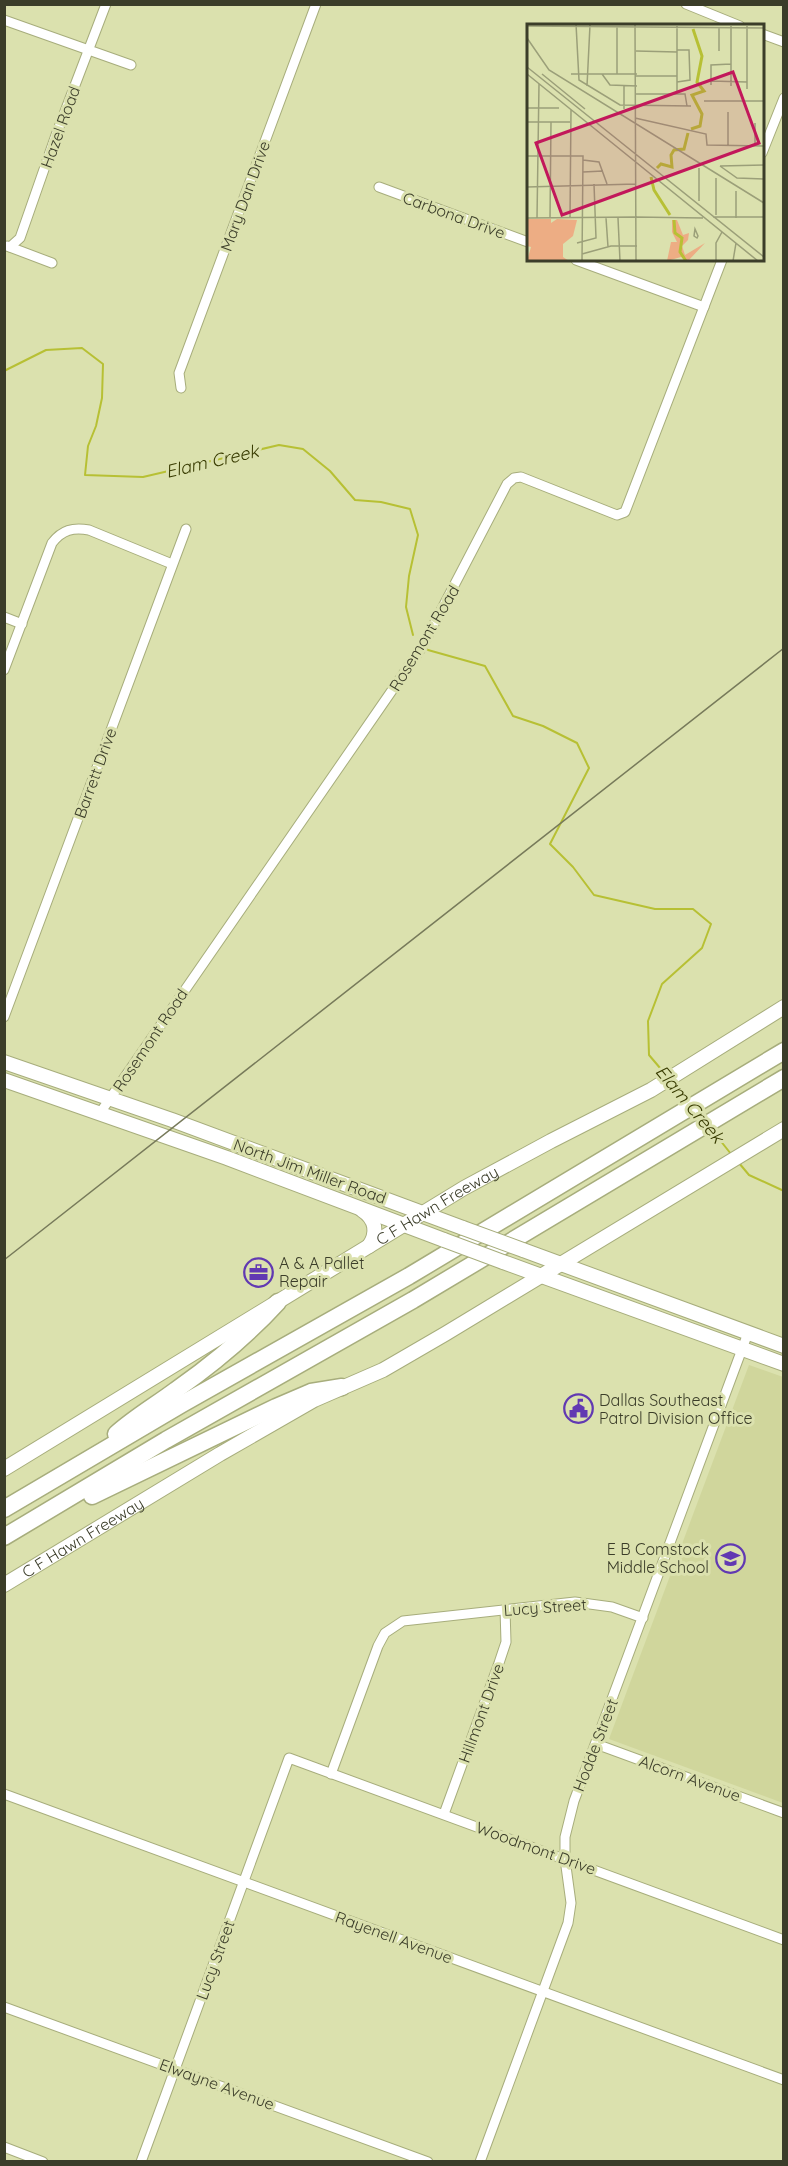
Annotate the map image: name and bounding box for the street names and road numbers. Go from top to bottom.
street label: Hazel Road [36,83,84,171]
street label: Mary Dan Drive [216,138,274,254]
street label: Carbona Drive [400,187,508,243]
street label: Rosemont Road [385,581,463,695]
street label: Barrett Drive [69,725,121,821]
street label: Rosemont Road [108,985,192,1095]
street label: North Jim Miller Road [231,1134,389,1208]
street label: C F Hawn Freeway [372,1161,502,1249]
street label: C F Hawn Freeway [18,1493,147,1582]
street label: Lucy Street [503,1594,587,1620]
street label: Hillmont Drive [454,1661,508,1765]
street label: Hodde Street [568,1696,622,1794]
street label: Alcorn Avenue [637,1750,743,1806]
street label: Woodmont Drive [473,1817,599,1879]
street label: Rayenell Avenue [333,1907,455,1967]
street label: Lucy Street [191,1918,239,2002]
street label: Elwayne Avenue [157,2054,277,2114]

